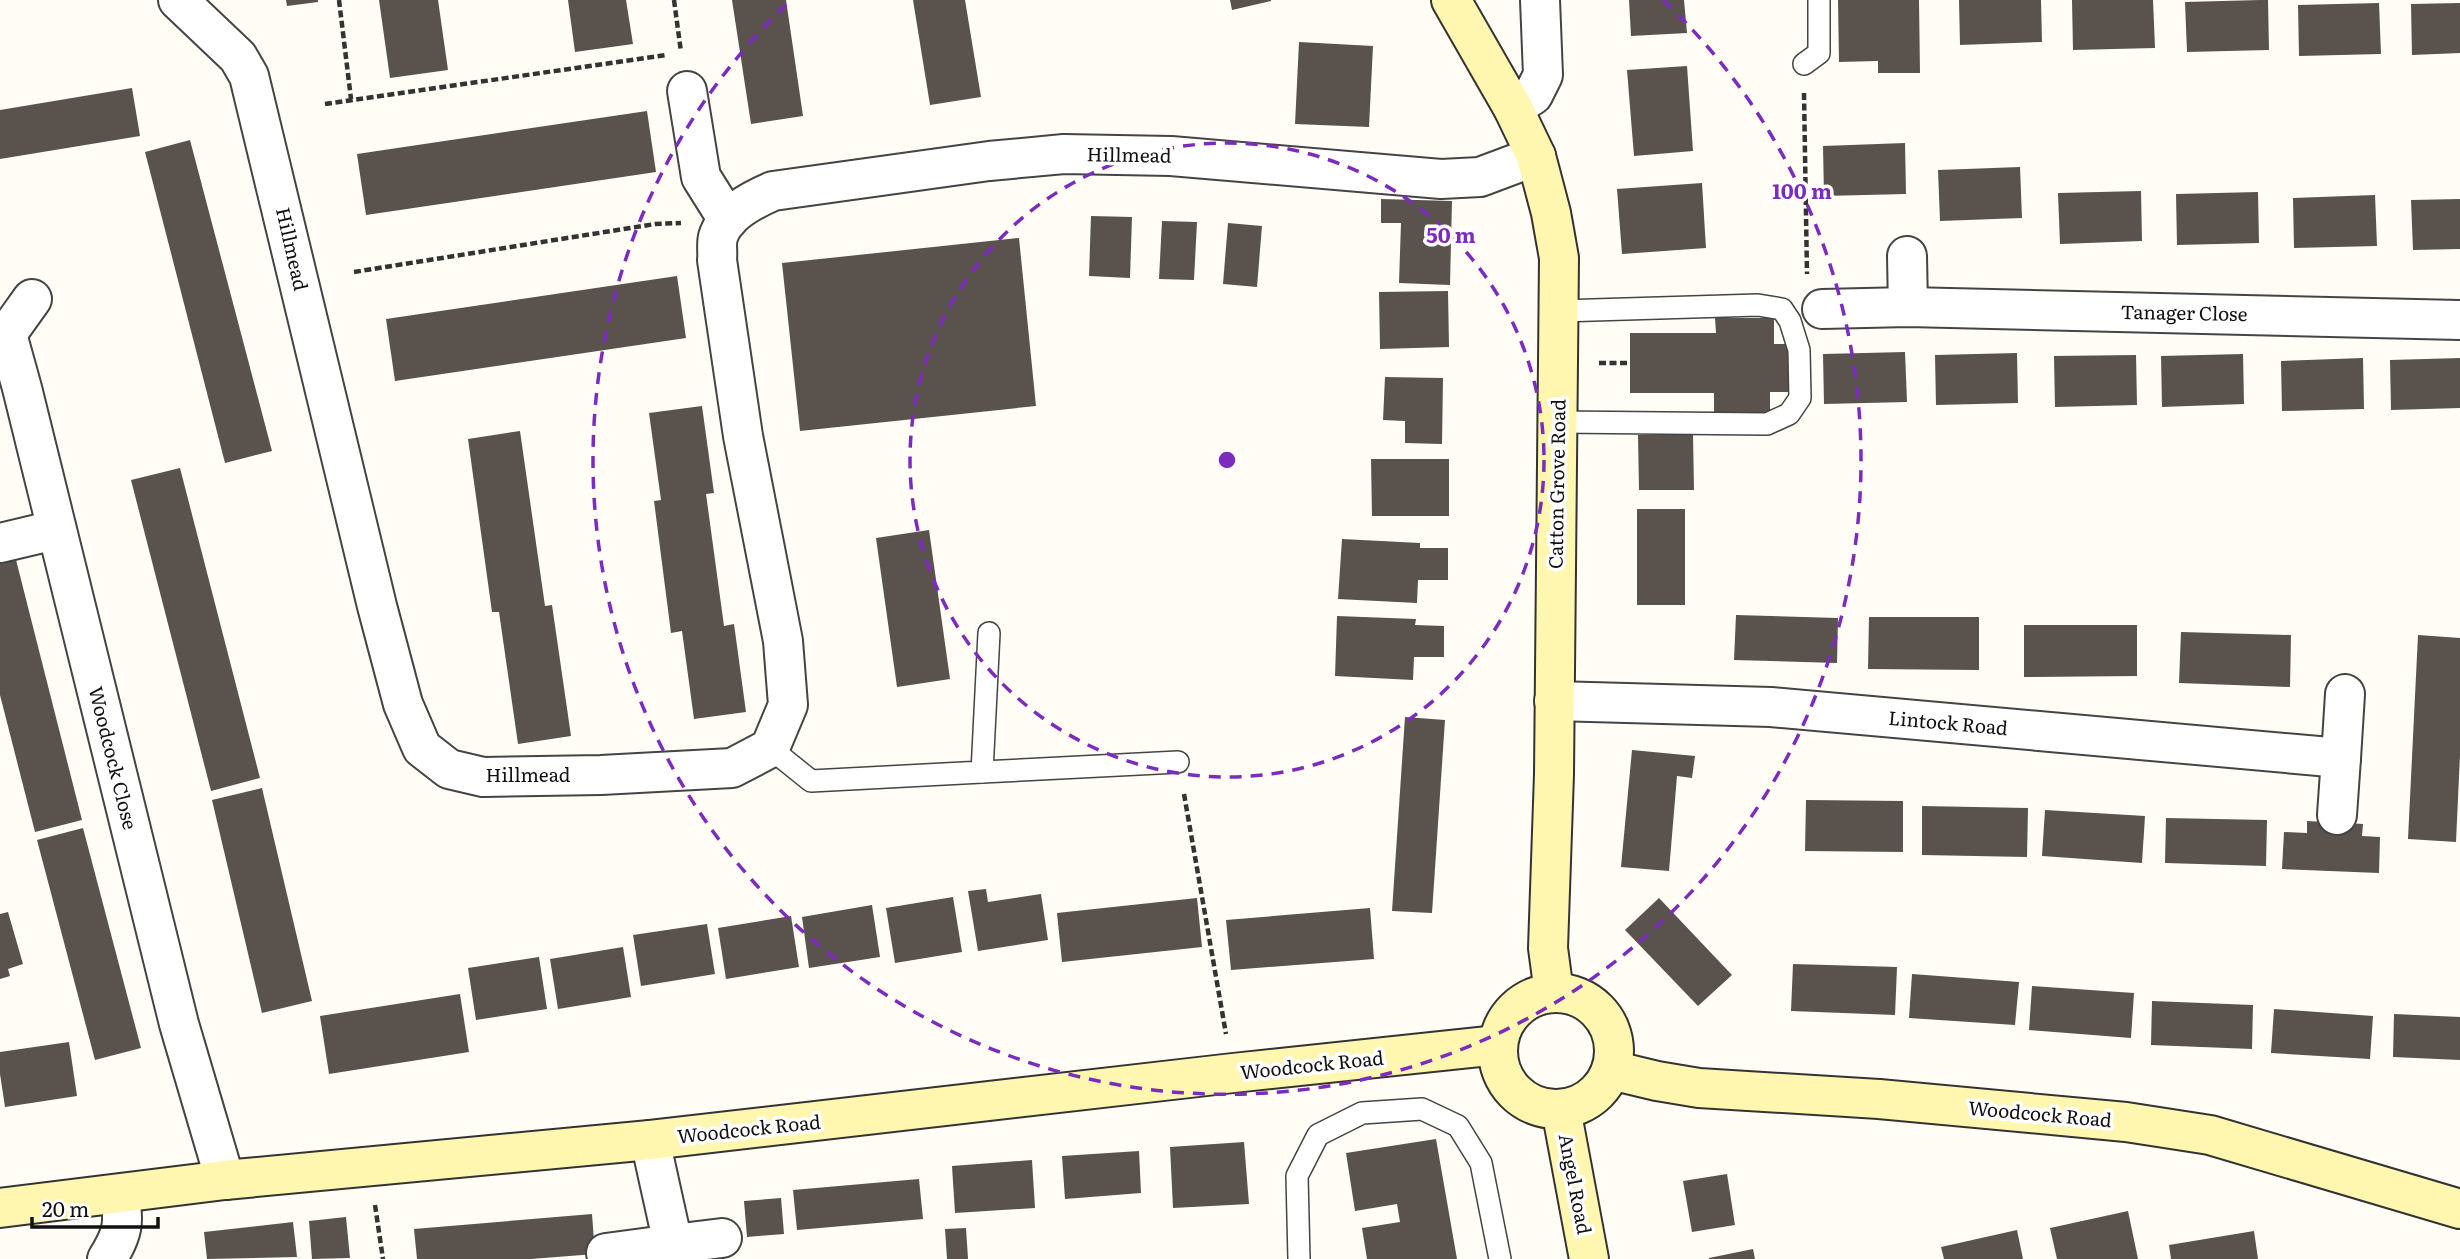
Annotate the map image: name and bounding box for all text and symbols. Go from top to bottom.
street label: Hillmead [1086,139,1172,169]
text: 100 m [1772,174,1832,205]
street label: Hillmead [270,204,316,294]
text: 50 m [1426,218,1476,249]
street label: Tanager Close [2120,297,2248,327]
street label: Catton Grove Road [1541,398,1571,569]
centre of rings [1215,448,1239,472]
street label: Woodcock Close [83,683,145,832]
street label: Lintock Road [1887,703,2009,741]
street label: Hillmead [486,760,571,788]
street label: Woodcock Road [1239,1043,1385,1085]
street label: Woodcock Road [1967,1093,2113,1133]
street label: Woodcock Road [676,1107,822,1149]
street label: Angel Road [1552,1131,1600,1237]
scale bar [32,1186,158,1230]
text: 20 m [42,1192,89,1223]

